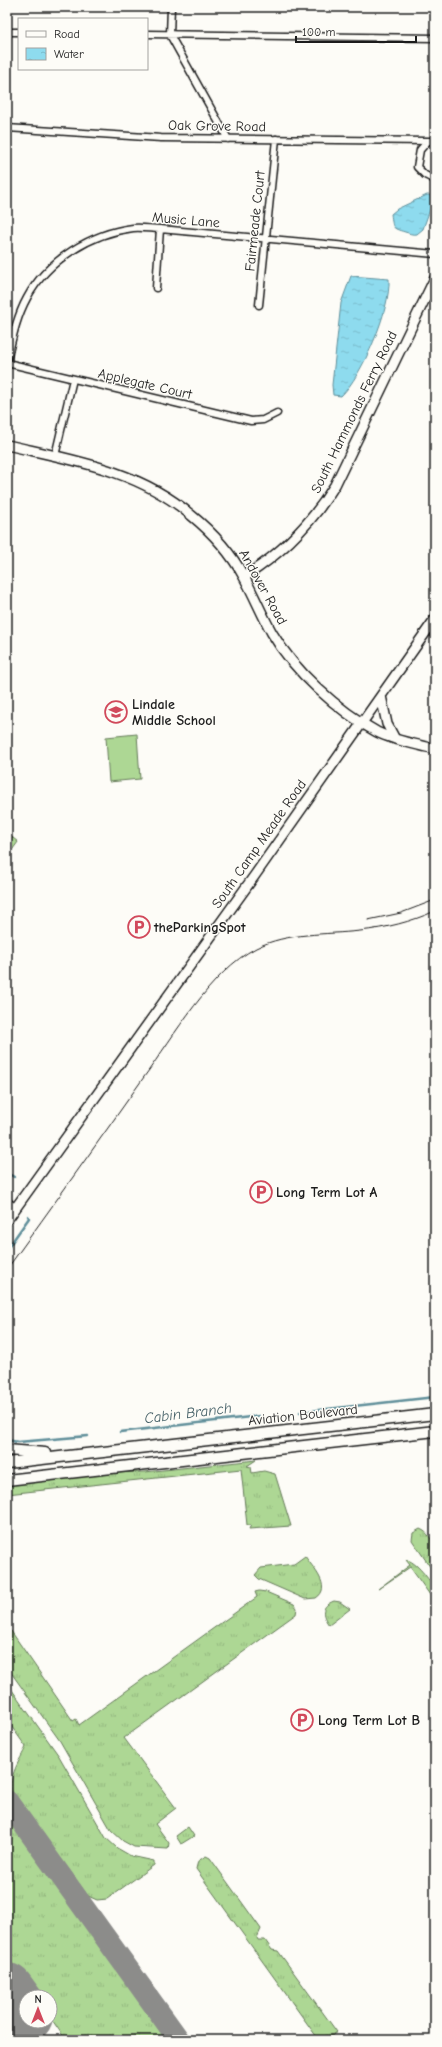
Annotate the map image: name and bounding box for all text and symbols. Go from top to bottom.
legend [18,18,148,70]
scale bar [296,18,416,44]
text: 100 m [302,25,335,39]
text: Road [54,27,80,41]
text: Water [54,47,84,61]
street label: Oak Grove Road [168,117,266,135]
street label: Fairmeade Court [241,169,269,272]
street label: Music Lane [151,209,221,231]
street label: South Hammonds Ferry Road [307,328,401,496]
street label: Applegate Court [96,365,195,403]
street label: Andover Road [235,546,291,628]
place label: Lindale Middle School [132,696,216,729]
school or university icon: Lindale Middle School [103,699,129,725]
street label: South Camp Meade Road [208,776,310,912]
parking icon: theParkingSpot [126,914,152,940]
place label: theParkingSpot [153,919,246,936]
parking icon: Long Term Lot A [248,1179,274,1205]
place label: Long Term Lot A [276,1184,377,1201]
water label: Cabin Branch [143,1399,233,1427]
street label: Aviation Boulevard [247,1401,359,1429]
parking icon: Long Term Lot B [289,1707,315,1733]
place label: Long Term Lot B [318,1712,420,1729]
north arrow [18,1989,58,2029]
text: N [34,1993,42,2006]

